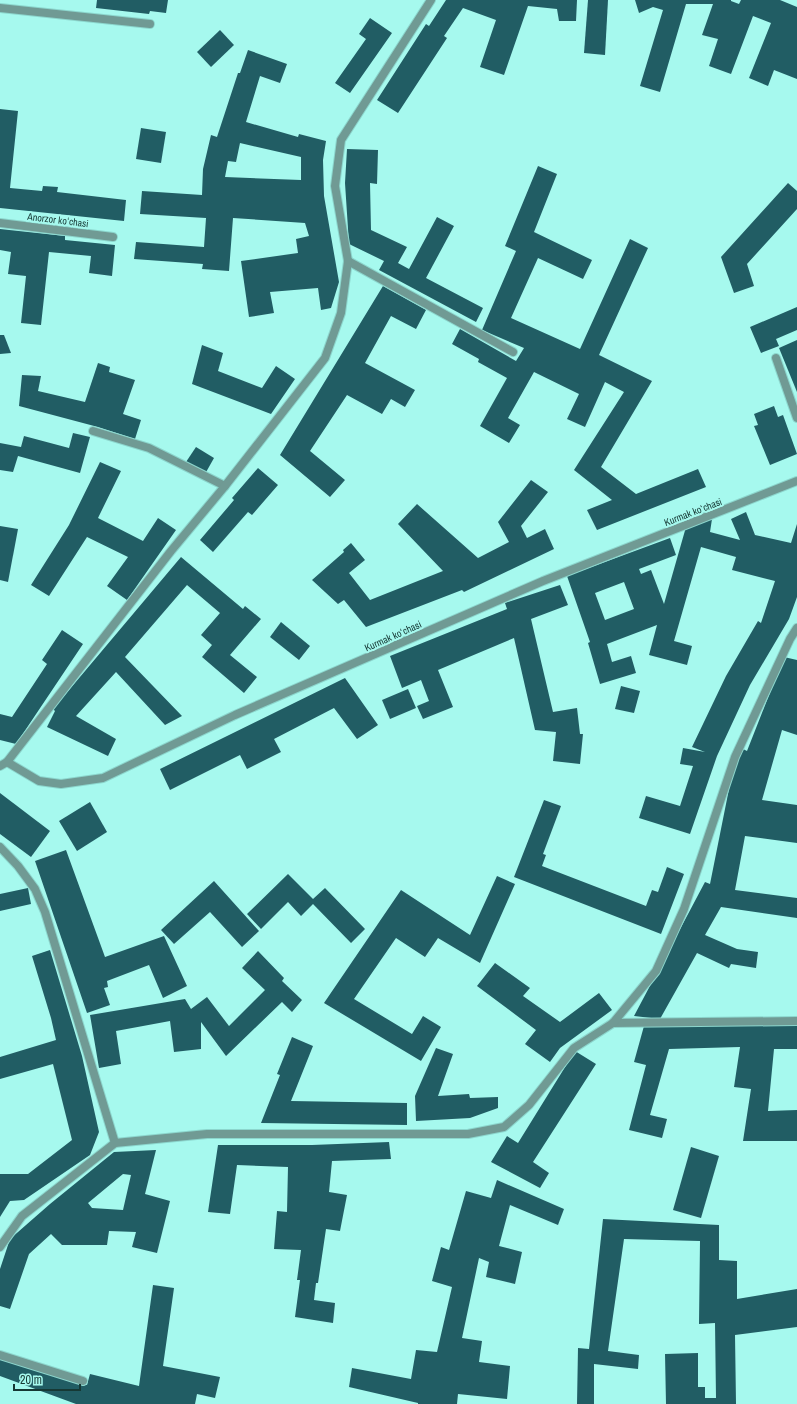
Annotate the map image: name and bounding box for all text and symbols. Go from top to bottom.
street label: Anorzor koʻchasi [26,210,89,230]
street label: Kurmak koʻchasi [662,495,724,529]
street label: Kurmak koʻchasi [362,618,424,654]
scale bar [14,1366,80,1392]
text: 20 m [20,1372,42,1388]

